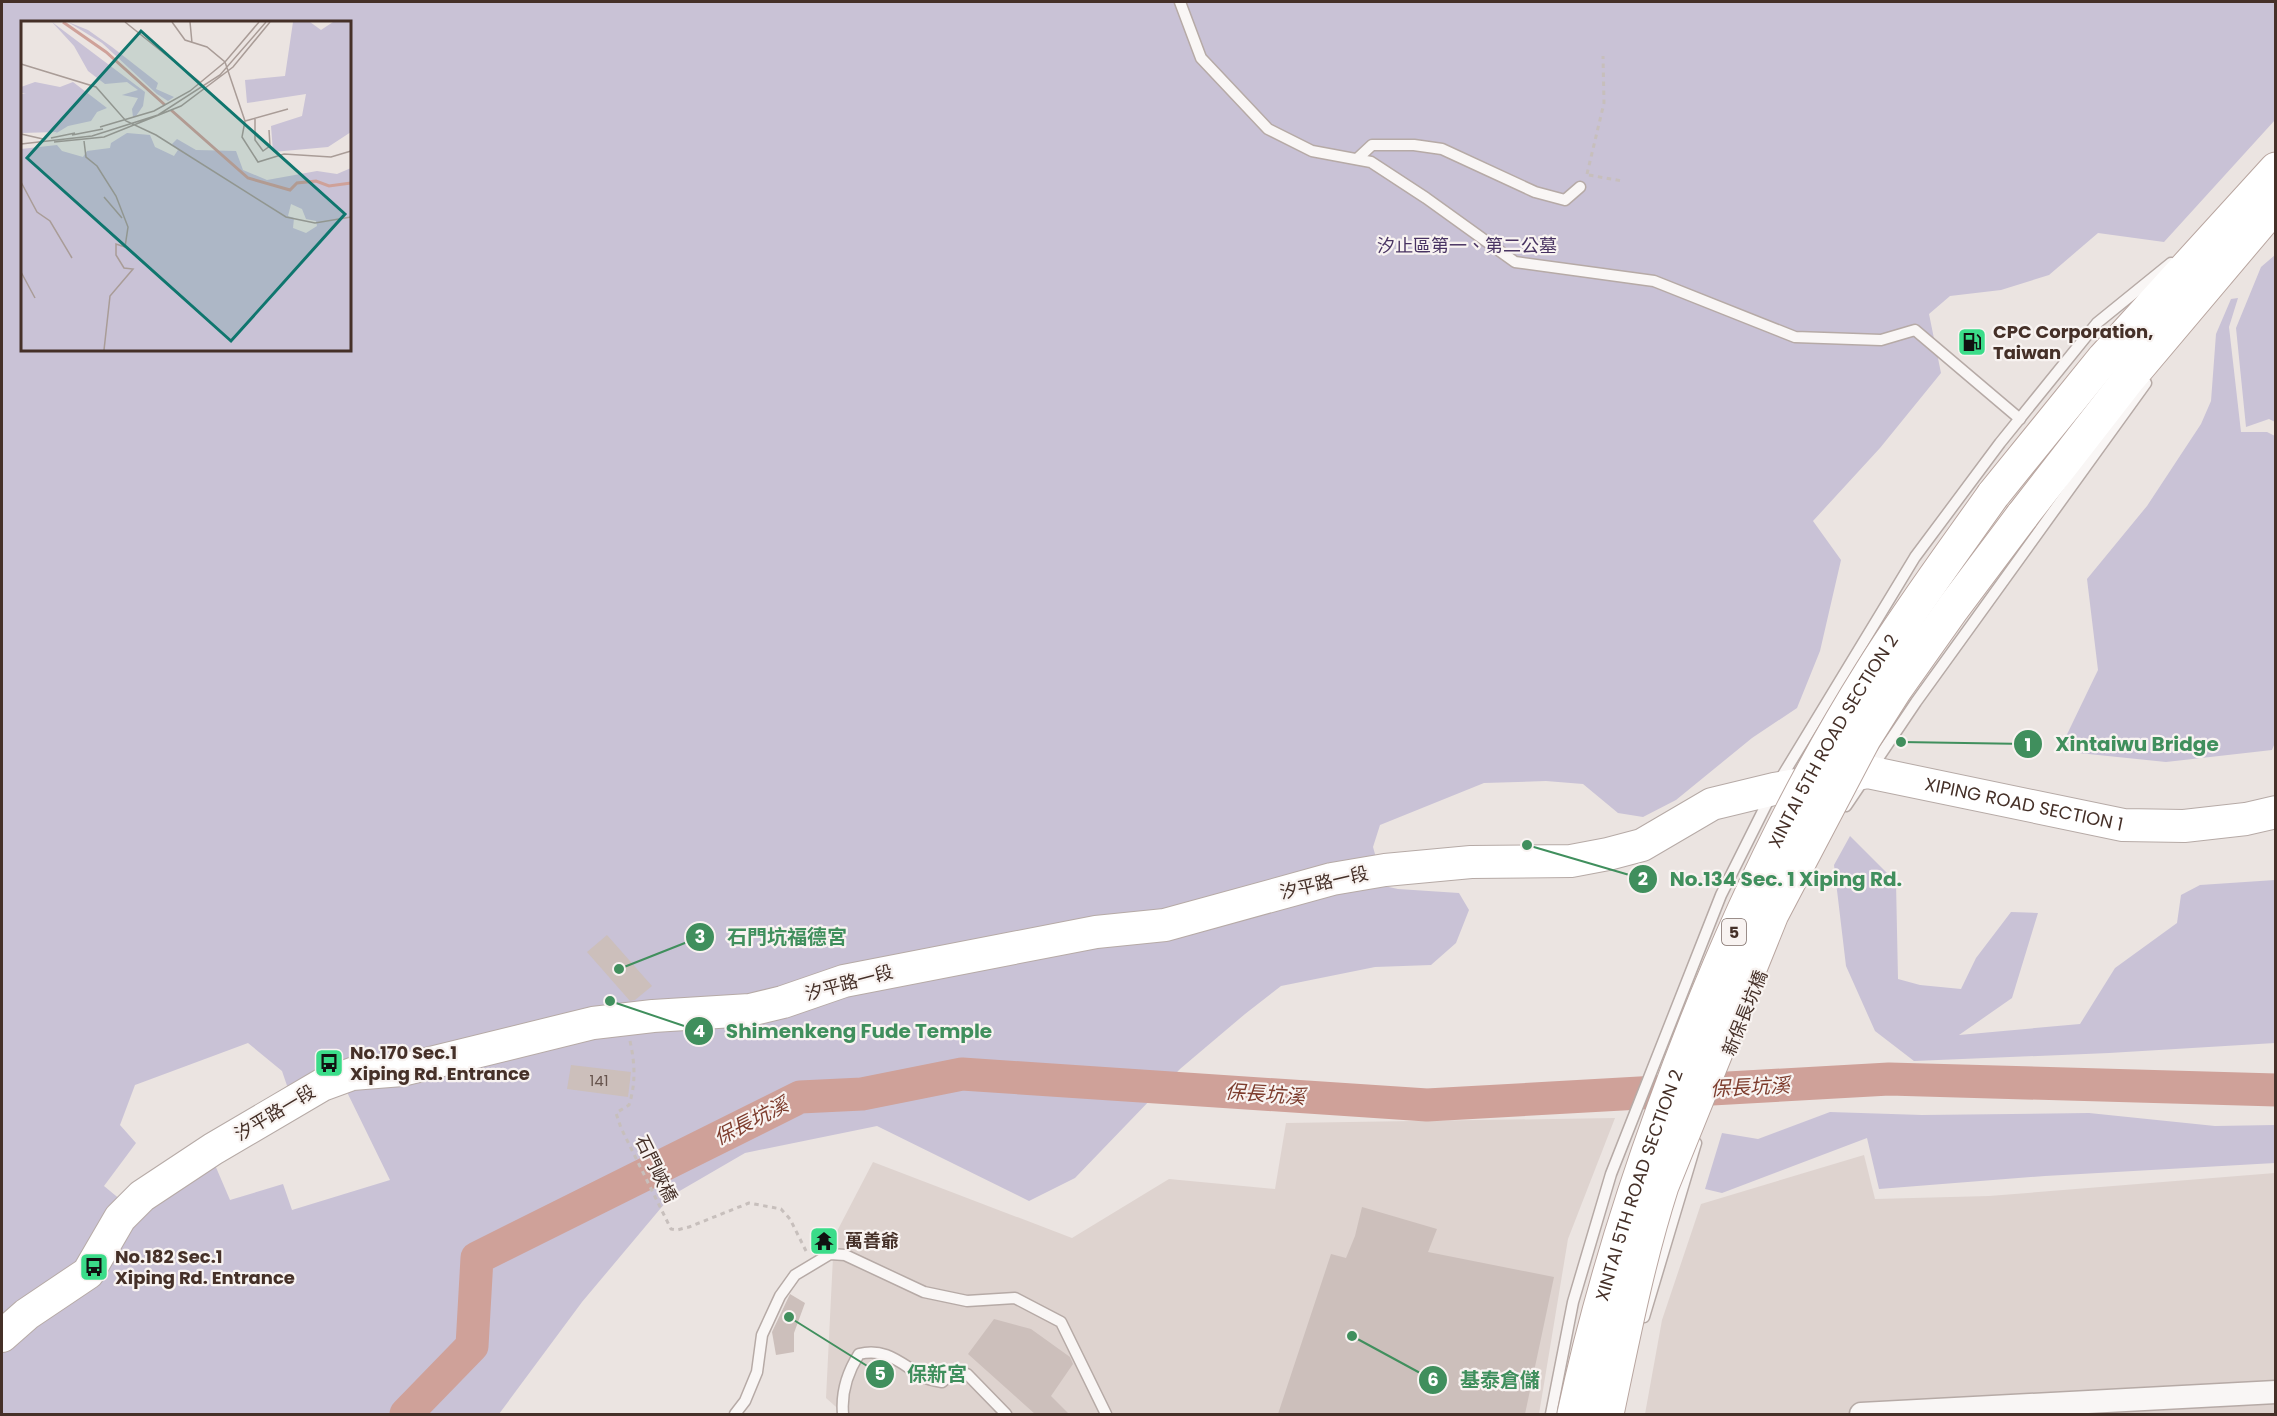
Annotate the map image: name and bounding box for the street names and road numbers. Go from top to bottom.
street label: XINTAI 5TH ROAD SECTION 2 [1762,629,1904,852]
street label: XIPING ROAD SECTION 1 [1923,771,2126,837]
street label: 汐平路一段 [1277,860,1371,905]
road number: 5 [1722,919,1746,945]
street label: 汐平路一段 [802,959,896,1006]
street label: 新保長坑橋 [1716,966,1773,1059]
street label: XINTAI 5TH ROAD SECTION 2 [1589,1066,1689,1304]
street label: 汐平路一段 [230,1079,320,1146]
street label: 石門峽橋 [629,1131,683,1207]

